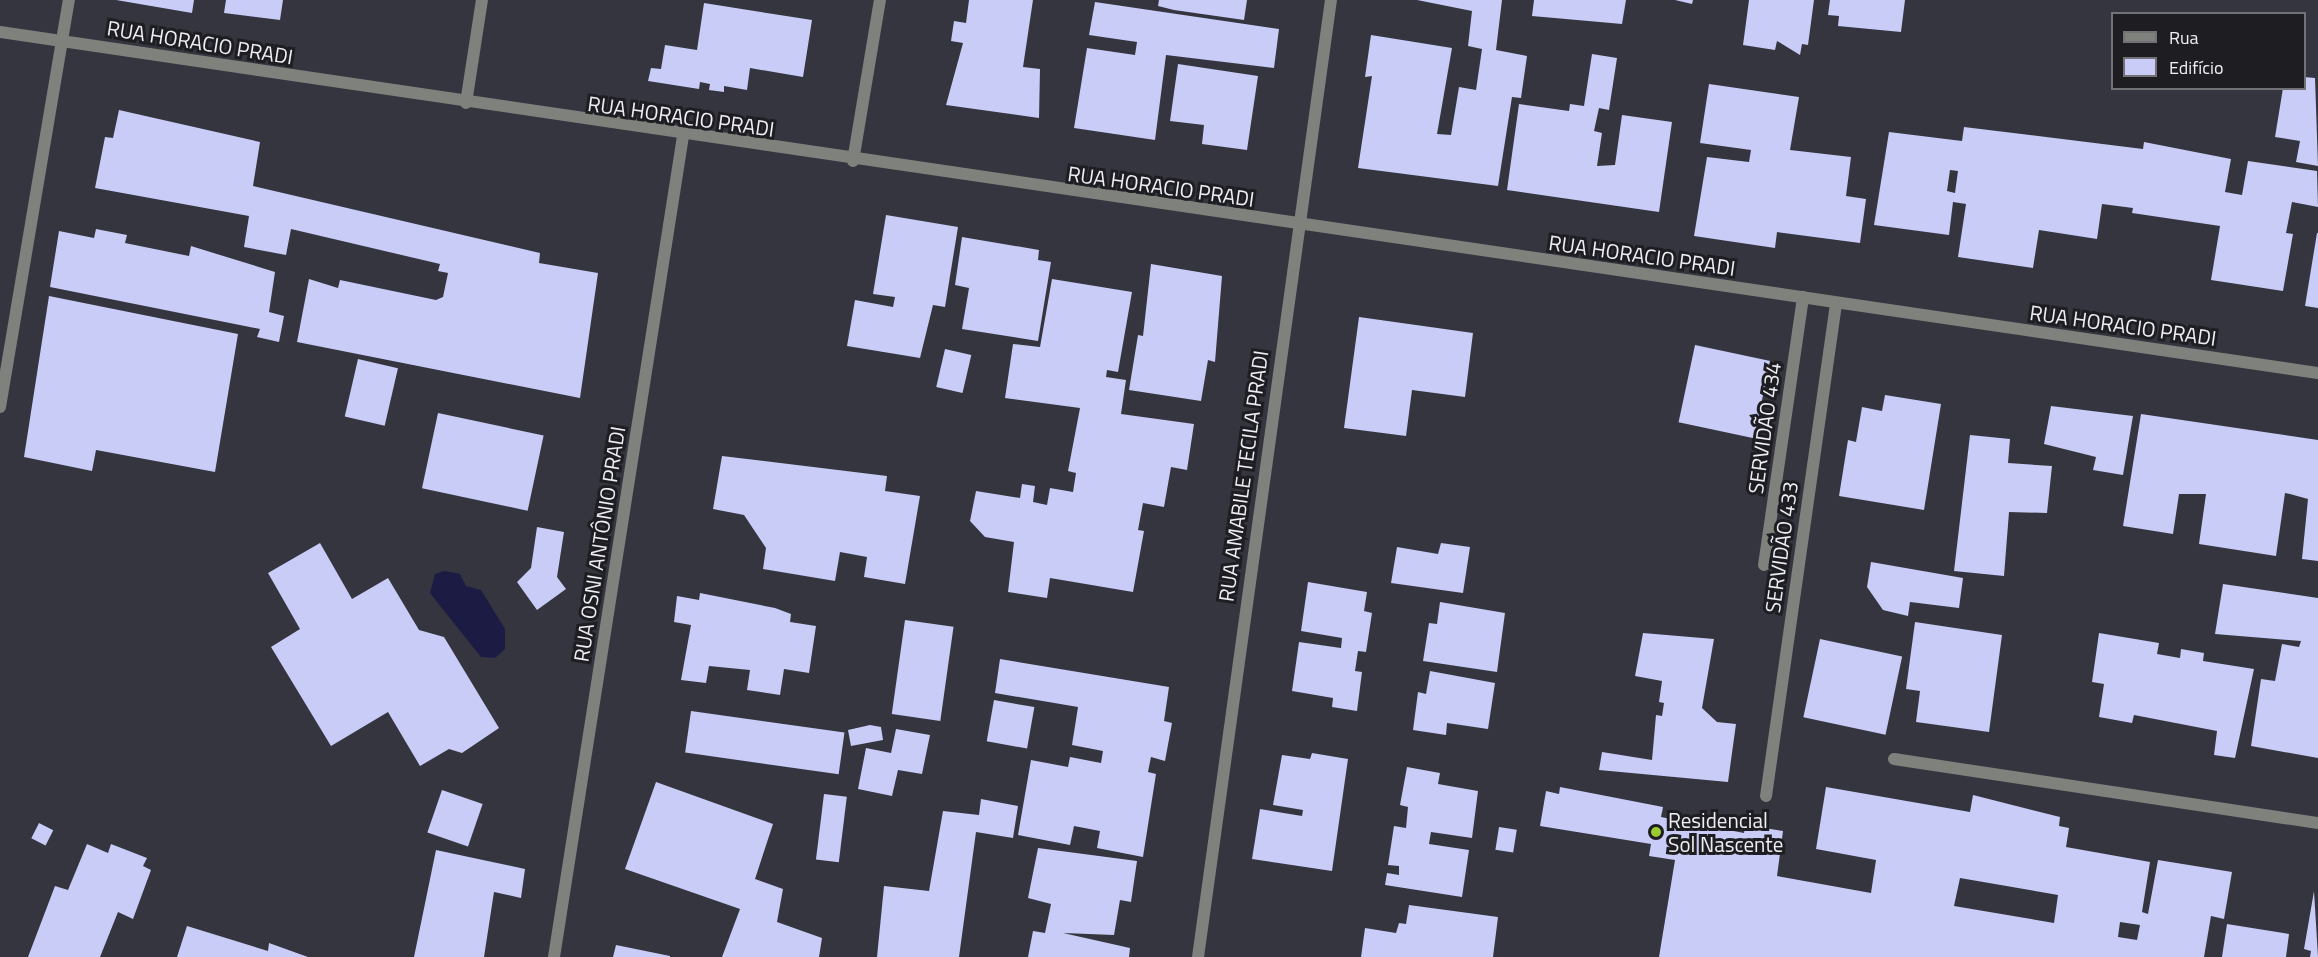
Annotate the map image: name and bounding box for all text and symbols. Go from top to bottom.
legend [2111,12,2306,90]
street label: RUA HORACIO PRADI [105,15,295,69]
text: Rua [2169,24,2199,51]
text: Edifício [2169,54,2223,81]
street label: RUA HORACIO PRADI [586,90,776,142]
street label: RUA HORACIO PRADI [1066,160,1256,212]
street label: RUA HORACIO PRADI [1547,229,1737,281]
street label: RUA HORACIO PRADI [2028,299,2218,351]
street label: RUA AMABILE TECILA PRADI [1213,349,1273,603]
street label: SERVIDÃO 434 [1742,361,1786,495]
street label: RUA OSNI ANTÔNIO PRADI [568,424,630,664]
street label: SERVIDÃO 433 [1759,480,1803,614]
place label: Residencial Sol Nascente [1668,807,1783,857]
marker: Residencial Sol Nascente [1649,825,1663,839]

